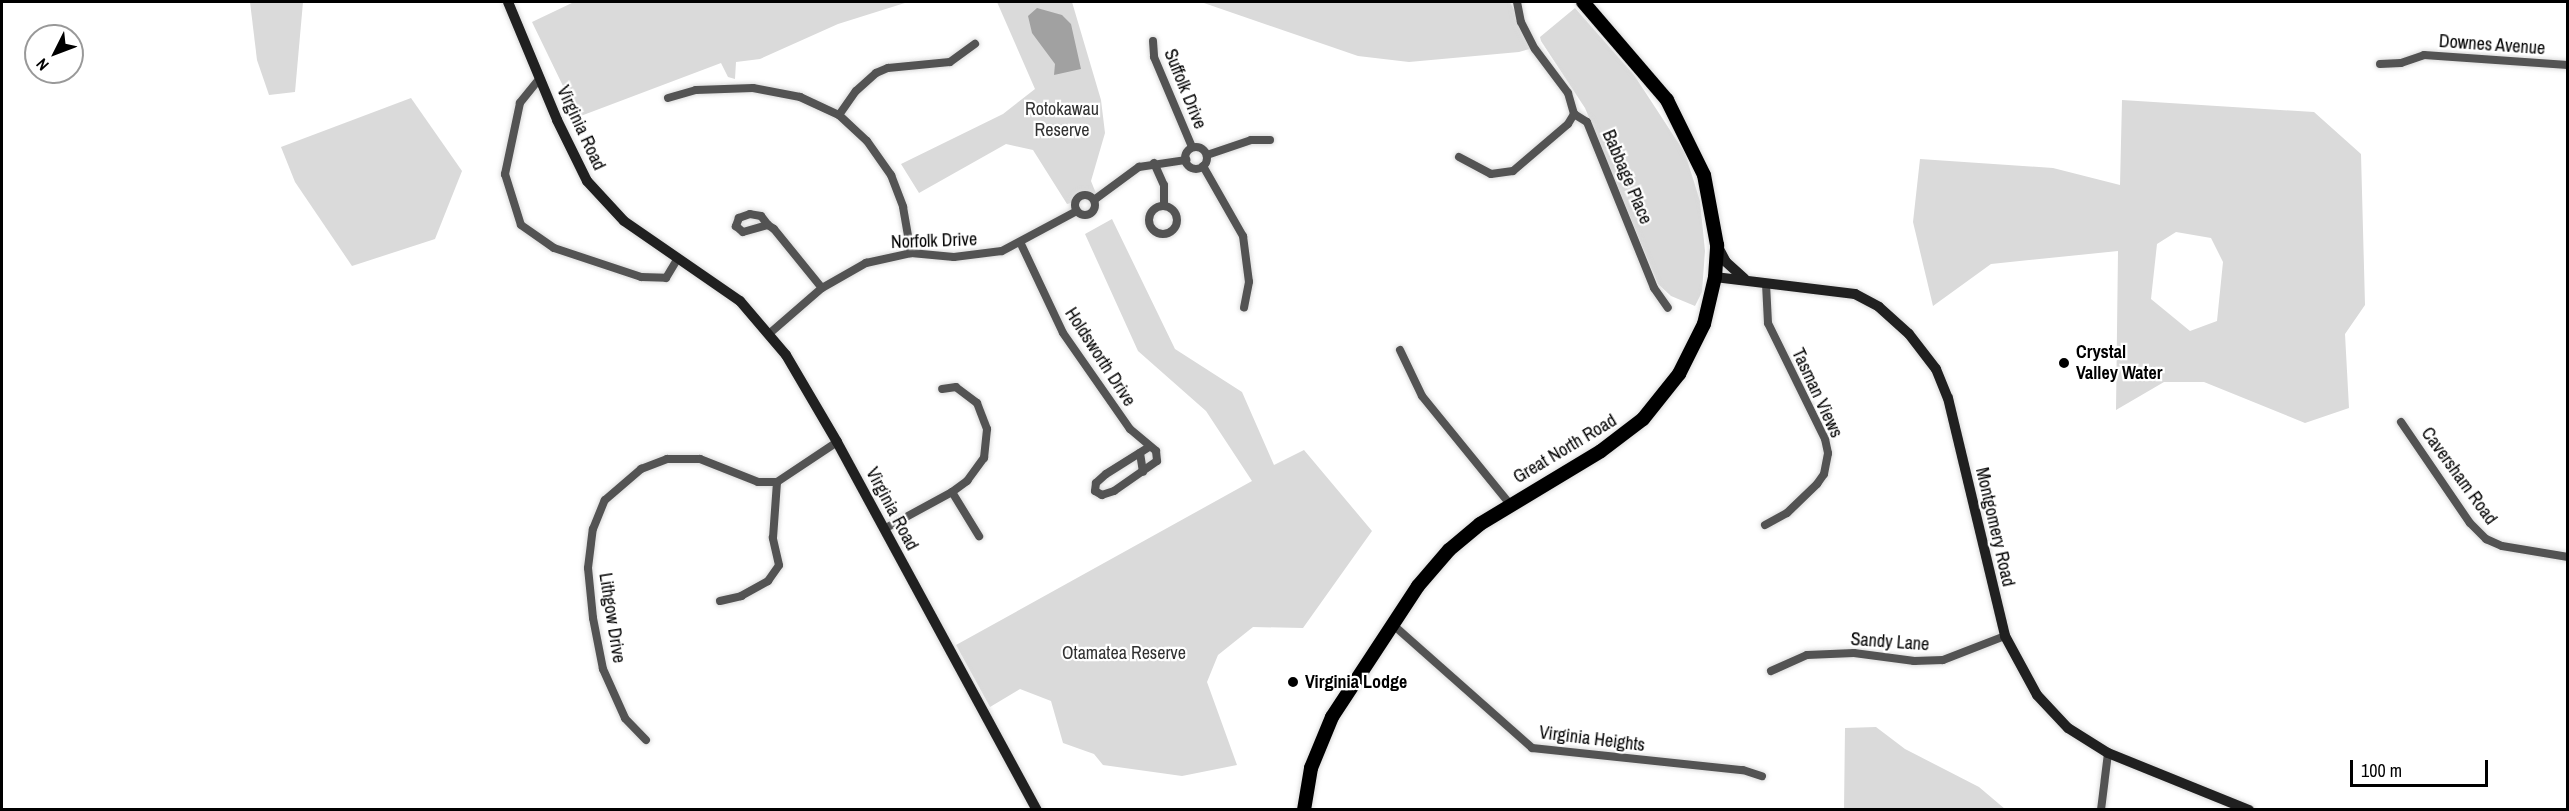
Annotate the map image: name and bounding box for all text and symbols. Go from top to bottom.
north arrow [24,24,84,84]
street label: Downes Avenue [2438,30,2546,60]
street label: Suffolk Drive [1159,46,1211,132]
text: N [31,54,53,76]
street label: Virginia Road [552,82,610,174]
park label: Rotokawau Reserve [1025,99,1099,142]
street label: Babbage Place [1597,127,1657,227]
street label: Norfolk Drive [891,229,977,253]
street label: Holdsworth Drive [1060,304,1140,410]
place label: Crystal Valley Water [2076,342,2162,385]
street label: Tasman Views [1787,345,1847,441]
marker: Crystal Valley Water [2057,356,2071,370]
street label: Great North Road [1510,410,1620,488]
street label: Caversham Road [2417,423,2501,529]
street label: Virginia Road [861,464,923,554]
street label: Montgomery Road [1971,465,2019,589]
street label: Lithgow Drive [594,571,630,665]
street label: Sandy Lane [1850,628,1930,656]
park label: Otamatea Reserve [1062,642,1186,664]
place label: Virginia Lodge [1305,671,1407,693]
marker: Virginia Lodge [1286,675,1300,689]
street label: Virginia Heights [1538,722,1646,756]
scale bar [2353,748,2491,786]
text: 100 m [2361,758,2402,783]

